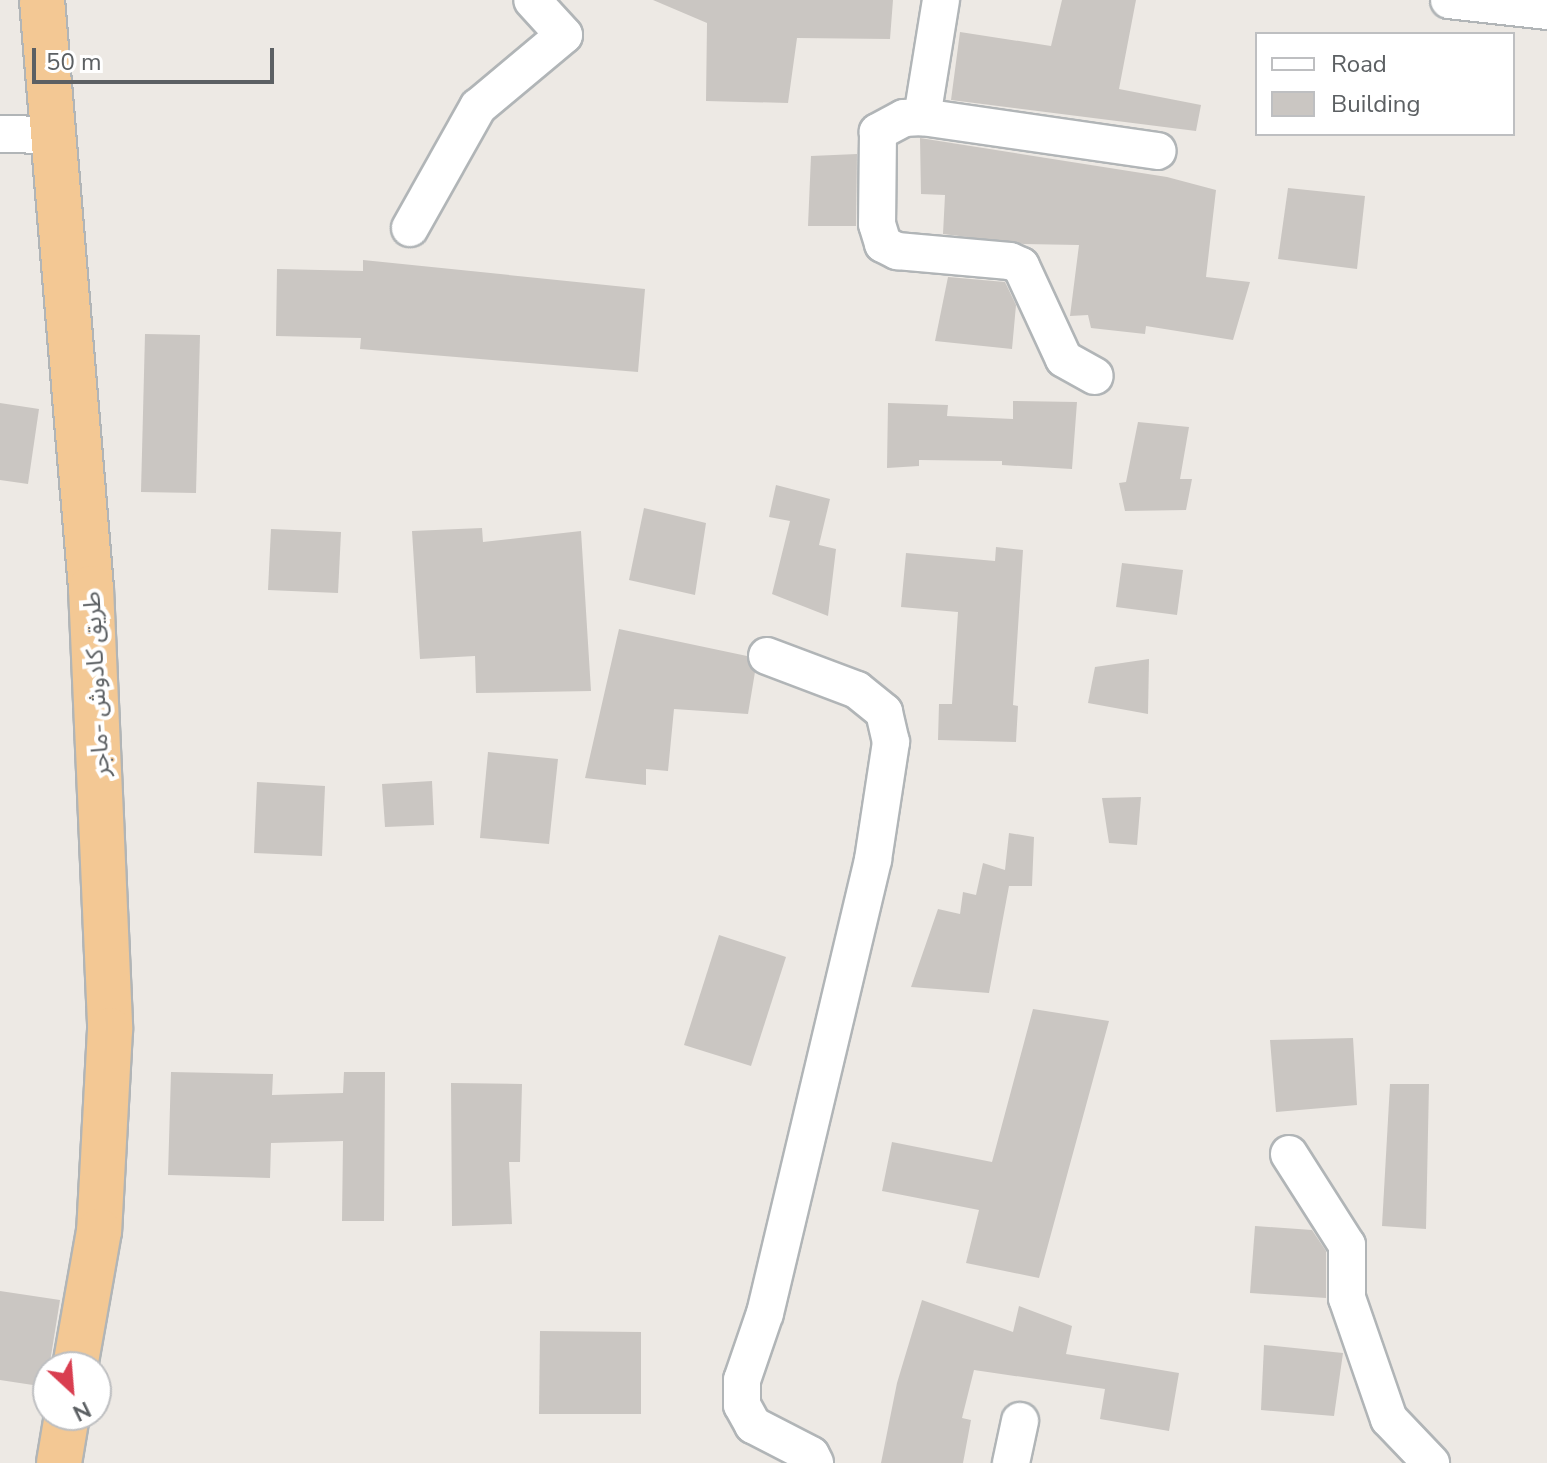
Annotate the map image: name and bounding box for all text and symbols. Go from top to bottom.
scale bar [36,32,278,82]
legend [1255,32,1515,136]
text: 50 m [46,46,102,78]
text: Road [1331,48,1387,80]
text: Building [1331,88,1421,120]
street label: طريق كادوش -ماجر [78,591,116,777]
north arrow [32,1351,112,1431]
text: N [68,1394,96,1428]

